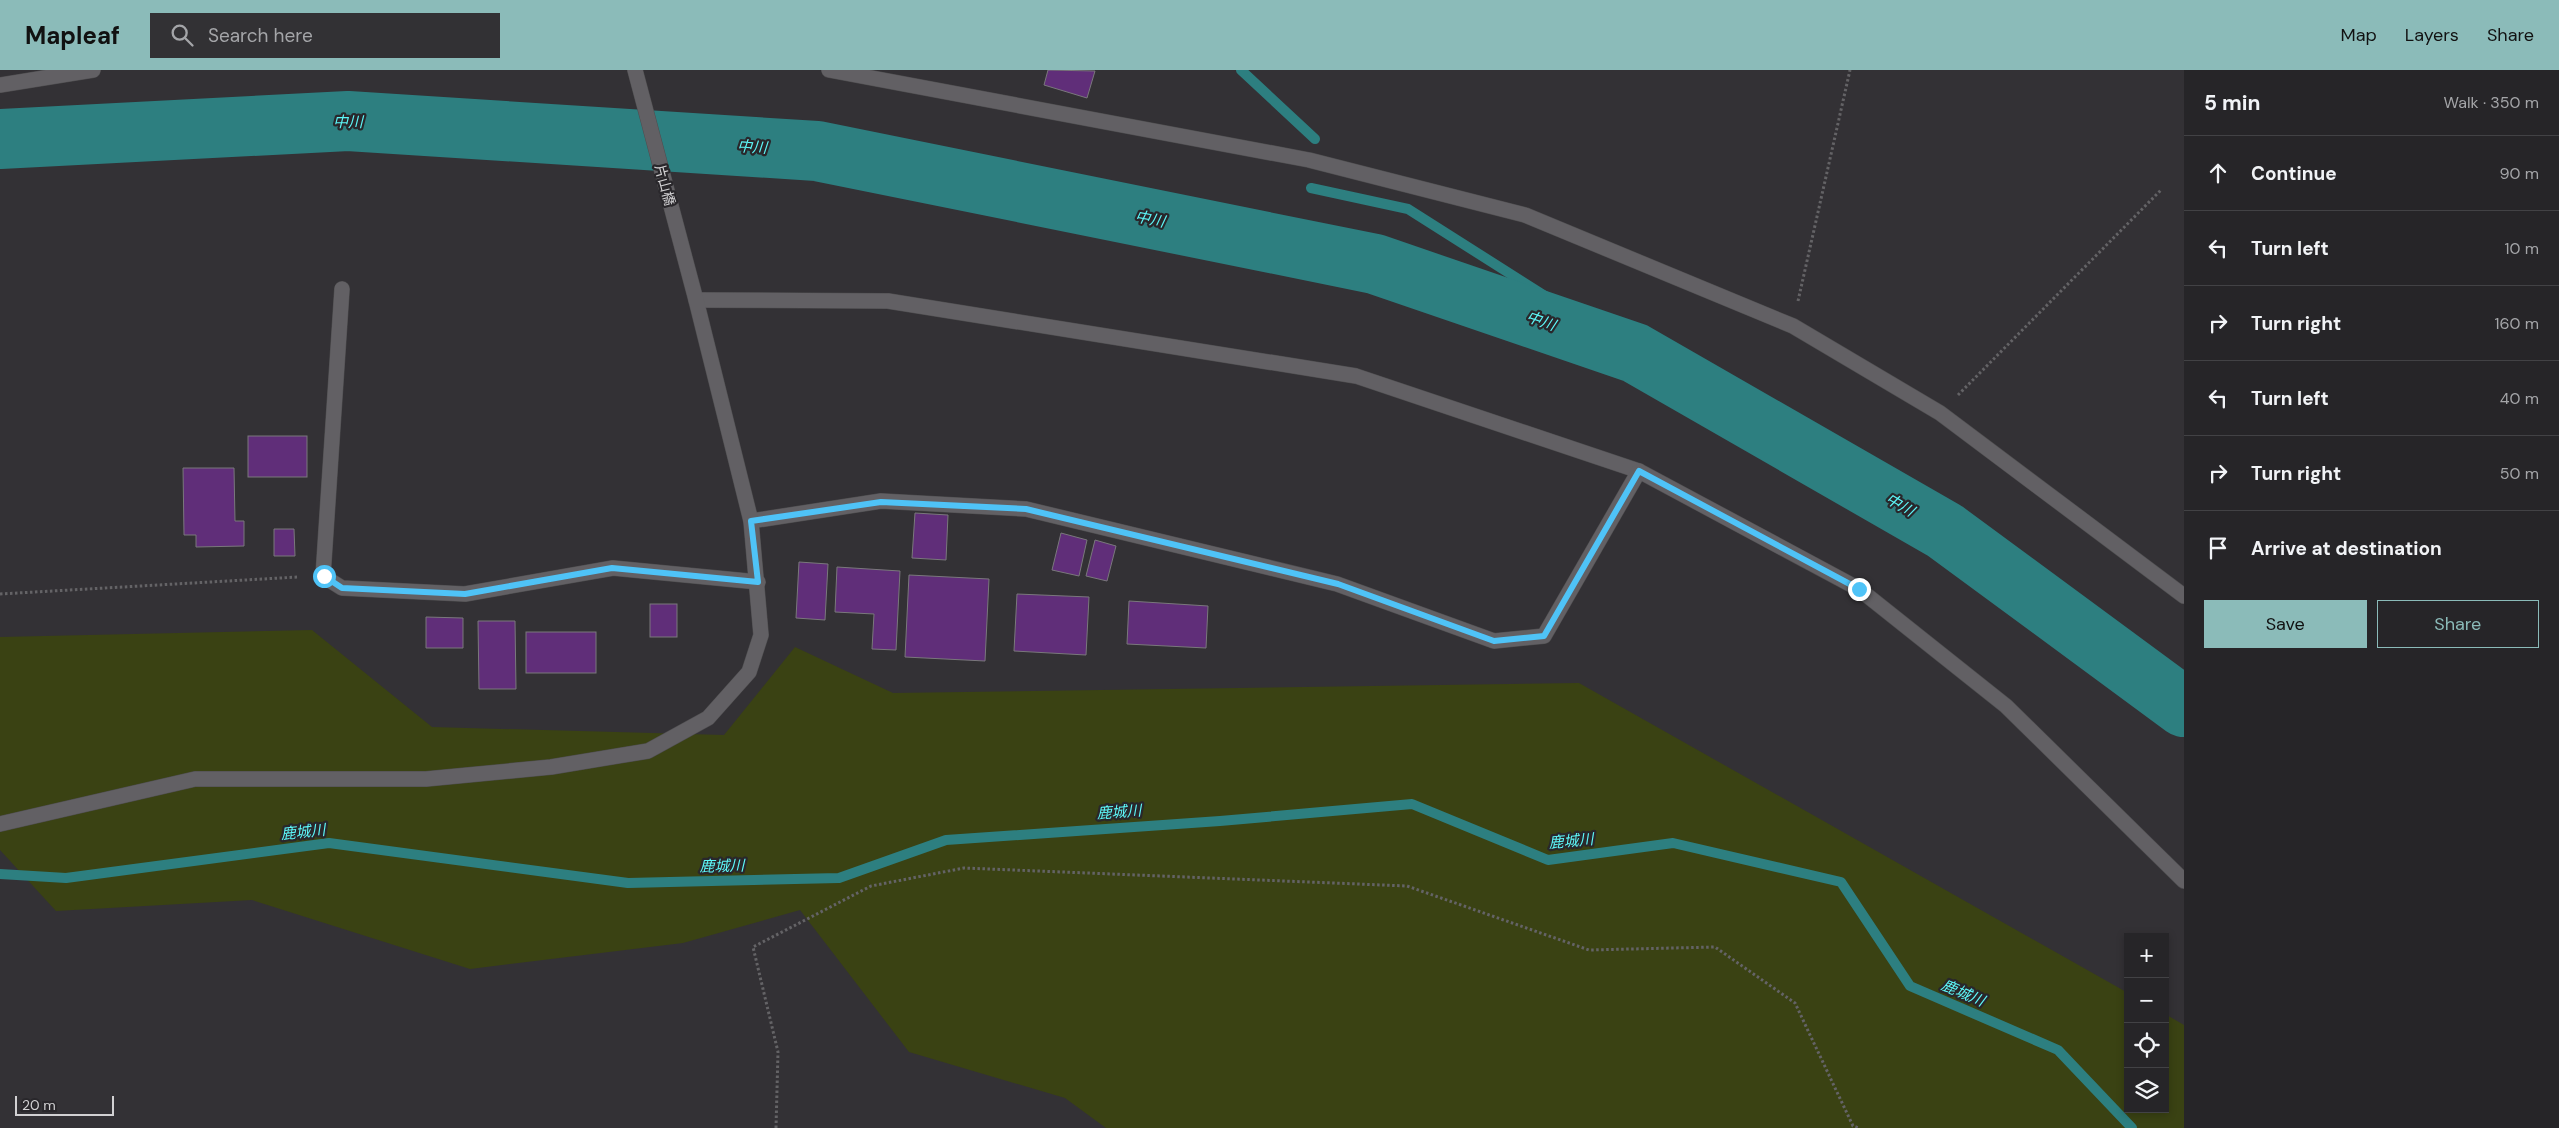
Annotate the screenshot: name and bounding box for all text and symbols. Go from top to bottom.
search box [150,13,500,58]
text: Mapleaf [25,20,120,51]
icon: search [168,21,196,49]
text: Search here [208,23,313,48]
text: Map [2341,23,2377,47]
text: Layers [2405,23,2459,47]
text: Share [2487,23,2534,47]
text: 5 min [2204,89,2260,117]
text: Walk · 350 m [2444,92,2539,113]
water label: 中川 [333,112,365,132]
water label: 中川 [736,136,770,158]
icon: ahead [2204,159,2232,187]
text: Continue [2251,161,2337,186]
street label: 片山橋 [651,162,679,208]
text: 90 m [2499,163,2539,184]
water label: 中川 [1133,206,1169,232]
icon: left [2204,234,2232,262]
text: Turn left [2251,236,2329,261]
text: 10 m [2505,238,2539,259]
water label: 中川 [1524,307,1560,336]
icon: right [2204,309,2232,337]
text: Turn right [2251,311,2341,336]
text: 160 m [2495,313,2539,334]
icon: left [2204,384,2232,412]
text: Turn left [2251,386,2329,411]
text: 40 m [2500,388,2539,409]
icon: right [2204,459,2232,487]
text: Turn right [2251,461,2341,486]
text: 50 m [2500,463,2539,484]
water label: 中川 [1882,489,1920,522]
icon: arrive [2204,534,2232,562]
text: Arrive at destination [2251,536,2442,561]
route start [313,565,336,588]
route end [1848,578,1871,601]
button: Save [2204,600,2367,648]
button: Share [2377,600,2539,648]
water label: 鹿城川 [1096,800,1144,824]
water label: 鹿城川 [280,819,328,844]
water label: 鹿城川 [1548,829,1596,853]
water label: 鹿城川 [699,856,747,876]
map controls [2124,933,2169,1113]
button: + [2124,933,2169,978]
water label: 鹿城川 [1938,975,1989,1012]
button: − [2124,978,2169,1023]
button: locate [2124,1023,2169,1068]
button: layers [2124,1068,2169,1113]
scale bar [15,1093,114,1116]
text: 20 m [22,1096,56,1114]

